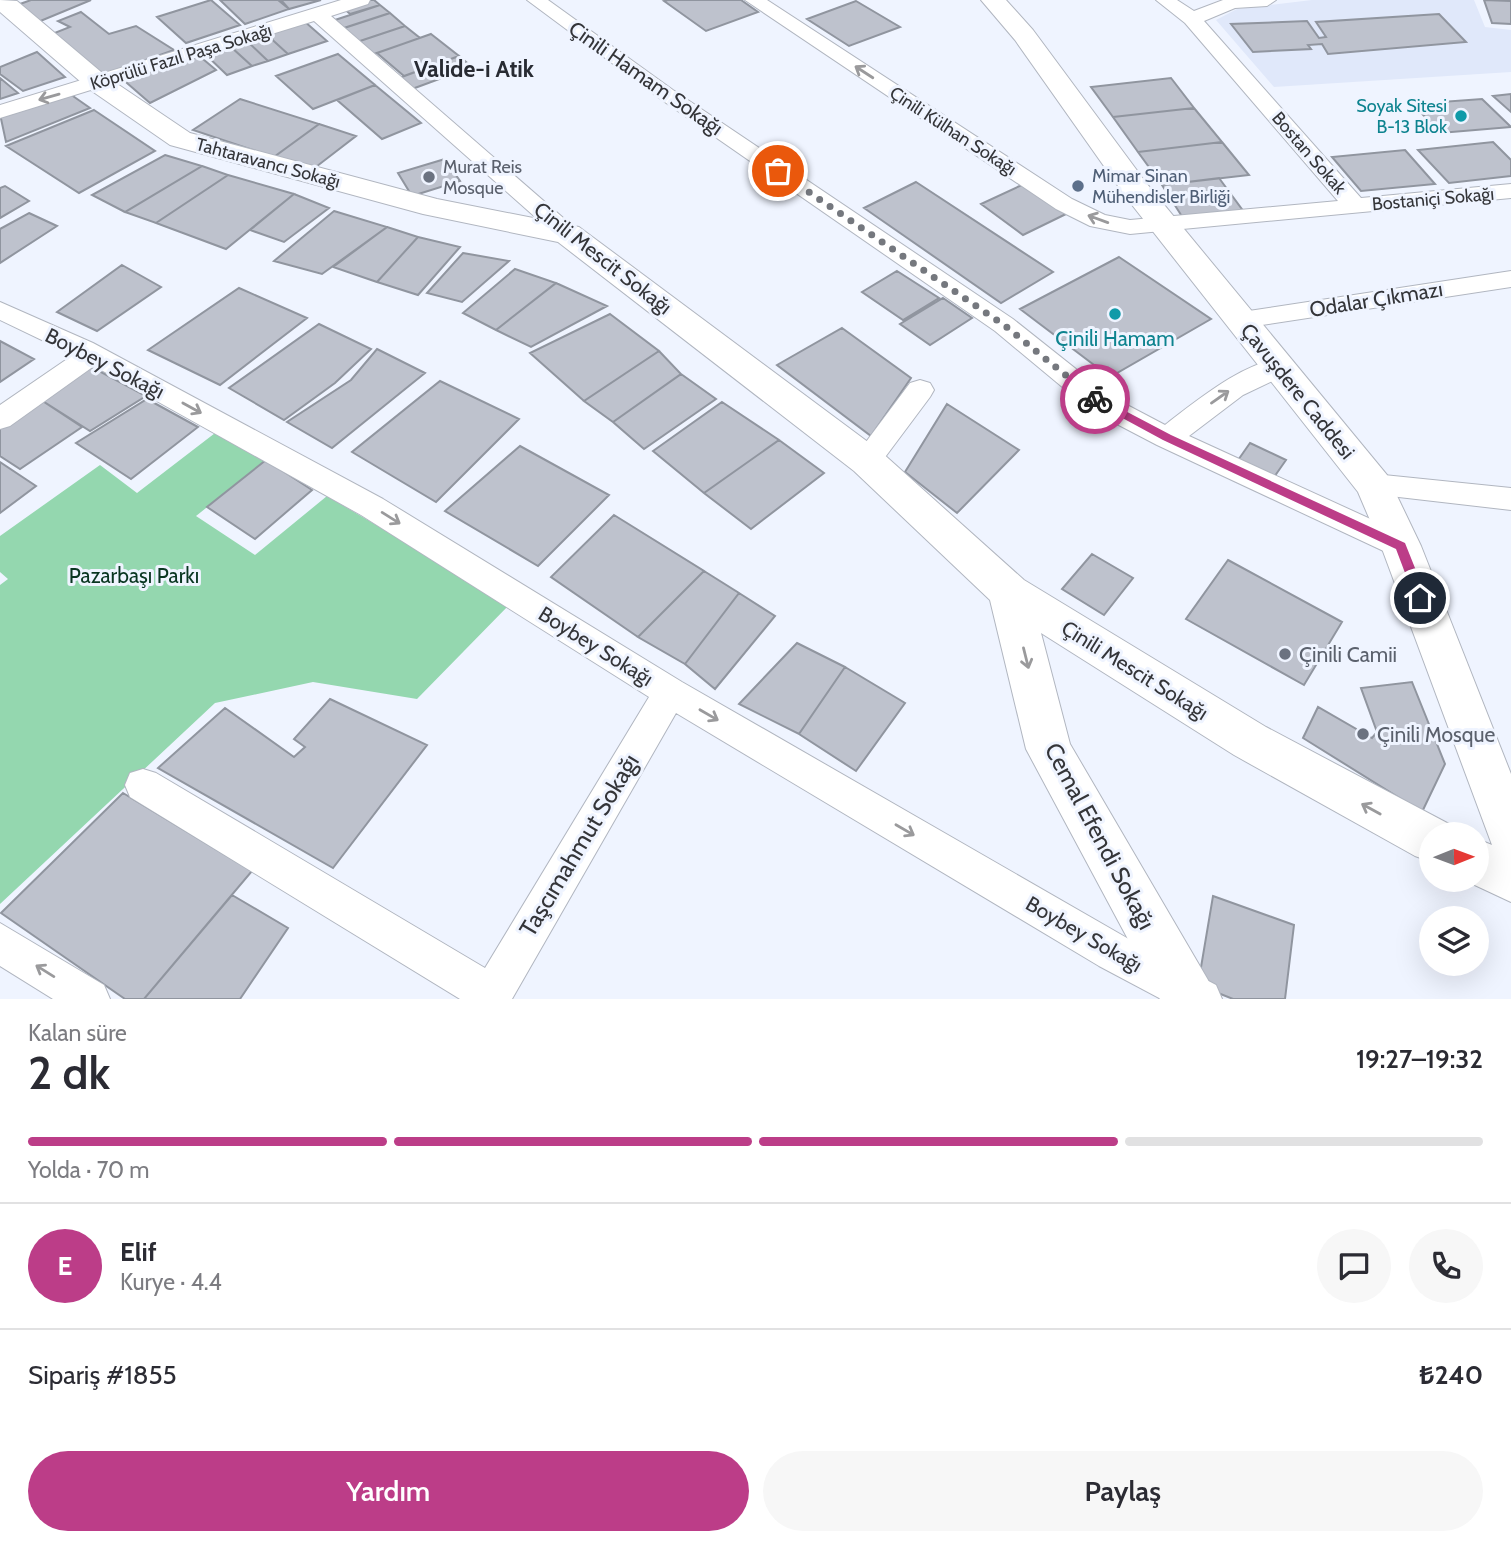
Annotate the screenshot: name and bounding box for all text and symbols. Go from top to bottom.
street label: Çinili Hamam Sokağı [564,16,728,140]
street label: Köprülü Fazıl Paşa Sokağı [88,19,274,95]
district label: Valide-i Atik [414,55,535,83]
one-way arrow [855,65,874,79]
street label: Çinili Külhan Sokağı [886,82,1020,180]
one-way arrow [38,92,60,105]
place label: Soyak Sitesi B-13 Blok [1356,95,1448,138]
street label: Bostan Sokak [1267,107,1351,199]
marker: Soyak Sitesi B-13 Blok [1453,108,1469,124]
street label: Tahtaravancı Sokağı [193,133,343,193]
pin [748,141,808,201]
icon: bag [759,152,797,190]
place label: Murat Reis Mosque [443,156,522,199]
place label: Mimar Sinan Mühendisler Birliği [1092,165,1230,208]
marker: Murat Reis Mosque [421,169,437,185]
marker: Mimar Sinan Mühendisler Birliği [1070,178,1086,194]
street label: Bostaniçi Sokağı [1371,183,1495,215]
street label: Çinili Mescit Sokağı [529,196,677,320]
one-way arrow [1087,212,1109,224]
street label: Odalar Çıkmazı [1308,276,1444,322]
marker: Çinili Hamam [1107,306,1123,322]
street label: Çavuşdere Caddesi [1236,318,1360,464]
street label: Boybey Sokağı [41,322,169,404]
place label: Çinili Hamam [1055,326,1175,351]
courier [1060,364,1130,434]
icon: bike [1076,380,1114,418]
one-way arrow [1210,390,1229,404]
one-way arrow [181,401,201,415]
one-way arrow [380,512,400,526]
park label: Pazarbaşı Parkı [69,563,199,588]
pin [1390,568,1450,628]
icon: home [1401,579,1439,617]
street label: Boybey Sokağı [534,601,658,691]
street label: Çinili Mescit Sokağı [1057,615,1213,725]
place label: Çinili Camii [1299,642,1397,667]
one-way arrow [1020,646,1033,669]
marker: Çinili Camii [1277,646,1293,662]
one-way arrow [699,708,719,722]
place label: Çinili Mosque [1377,722,1495,747]
marker: Çinili Mosque [1355,726,1371,742]
street label: Cemal Efendi Sokağı [1039,738,1161,934]
street label: Taşcımahmut Sokağı [513,748,645,942]
one-way arrow [1361,802,1382,815]
north arrow [1419,822,1489,892]
map controls [1419,822,1489,976]
one-way arrow [895,823,915,837]
street label: Boybey Sokağı [1021,891,1147,977]
button: layers [1419,906,1489,976]
one-way arrow [36,964,55,979]
text: Kalan süre [28,1019,127,1047]
text: 19:27–19:32 [1356,1043,1483,1075]
text: 2 dk [28,1045,110,1101]
text: Yolda · 70 m [28,1156,149,1184]
button: chat [1317,1229,1391,1303]
button: phone [1409,1229,1483,1303]
text: Elif [120,1236,157,1268]
text: E [58,1250,72,1282]
text: Kurye · 4.4 [120,1268,222,1296]
text: Sipariş #1855 [28,1359,177,1391]
text: ₺240 [1419,1359,1483,1391]
button: Yardım [28,1451,749,1531]
button: Paylaş [763,1451,1483,1531]

